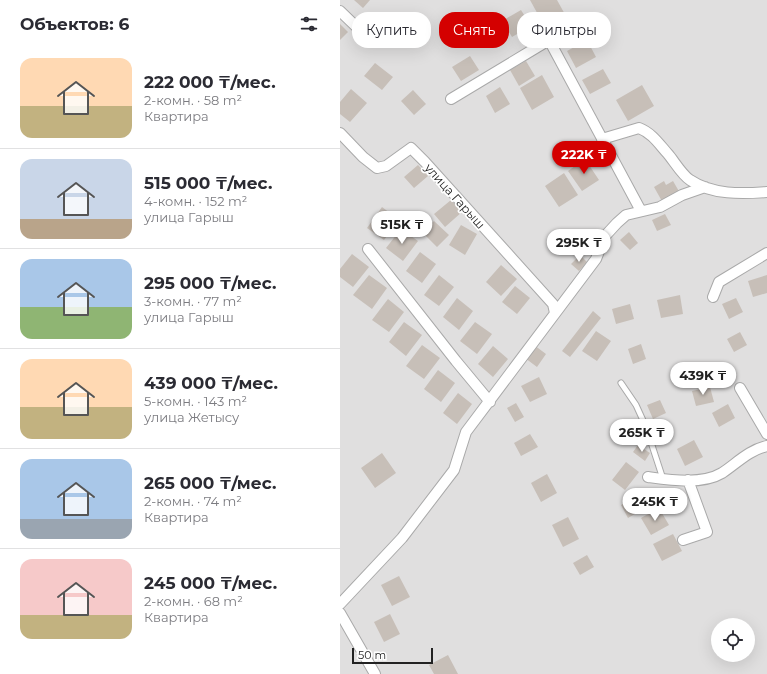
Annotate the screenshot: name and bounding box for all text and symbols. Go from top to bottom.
chip: Купить [352,12,431,48]
chip: Снять [439,12,509,48]
chip: Фильтры [517,12,611,48]
icon: filters [298,13,320,35]
text: Объектов: 6 [20,14,129,34]
text: 222 000 ₸/мес. [144,72,276,92]
icon: home [52,74,100,122]
text: 2-комн. · 58 m² [144,92,242,108]
text: Квартира [144,108,209,124]
pin: 222K ₸ [551,141,617,175]
text: 222K ₸ [561,146,607,162]
street label: улица Гарыш [421,159,488,232]
text: 515 000 ₸/мес. [144,173,272,193]
icon: home [52,175,100,223]
text: 4-комн. · 152 m² [144,193,247,209]
text: улица Гарыш [144,209,234,225]
pin: 515K ₸ [369,211,435,245]
text: 515K ₸ [380,216,424,232]
pin: 295K ₸ [546,229,612,263]
text: 295K ₸ [556,234,602,250]
text: 295 000 ₸/мес. [144,273,277,293]
icon: home [52,275,100,323]
text: 3-комн. · 77 m² [144,293,242,309]
text: улица Гарыш [144,309,234,325]
pin: 439K ₸ [670,362,736,396]
text: 439K ₸ [679,367,727,383]
text: 439 000 ₸/мес. [144,373,278,393]
icon: home [52,375,100,423]
text: 5-комн. · 143 m² [144,393,247,409]
text: улица Жетысу [144,409,239,425]
pin: 265K ₸ [609,419,675,453]
text: 265K ₸ [619,424,665,440]
text: 265 000 ₸/мес. [144,473,277,493]
icon: home [52,475,100,523]
pin: 245K ₸ [622,488,688,522]
text: 2-комн. · 74 m² [144,493,242,509]
text: 245K ₸ [631,493,679,509]
text: Квартира [144,509,209,525]
text: 245 000 ₸/мес. [144,573,277,593]
icon: home [52,575,100,623]
text: 2-комн. · 68 m² [144,593,243,609]
text: Квартира [144,609,209,625]
map controls [711,618,755,662]
button: locate [711,618,755,662]
scale bar [352,646,433,665]
text: 50 m [358,648,386,662]

